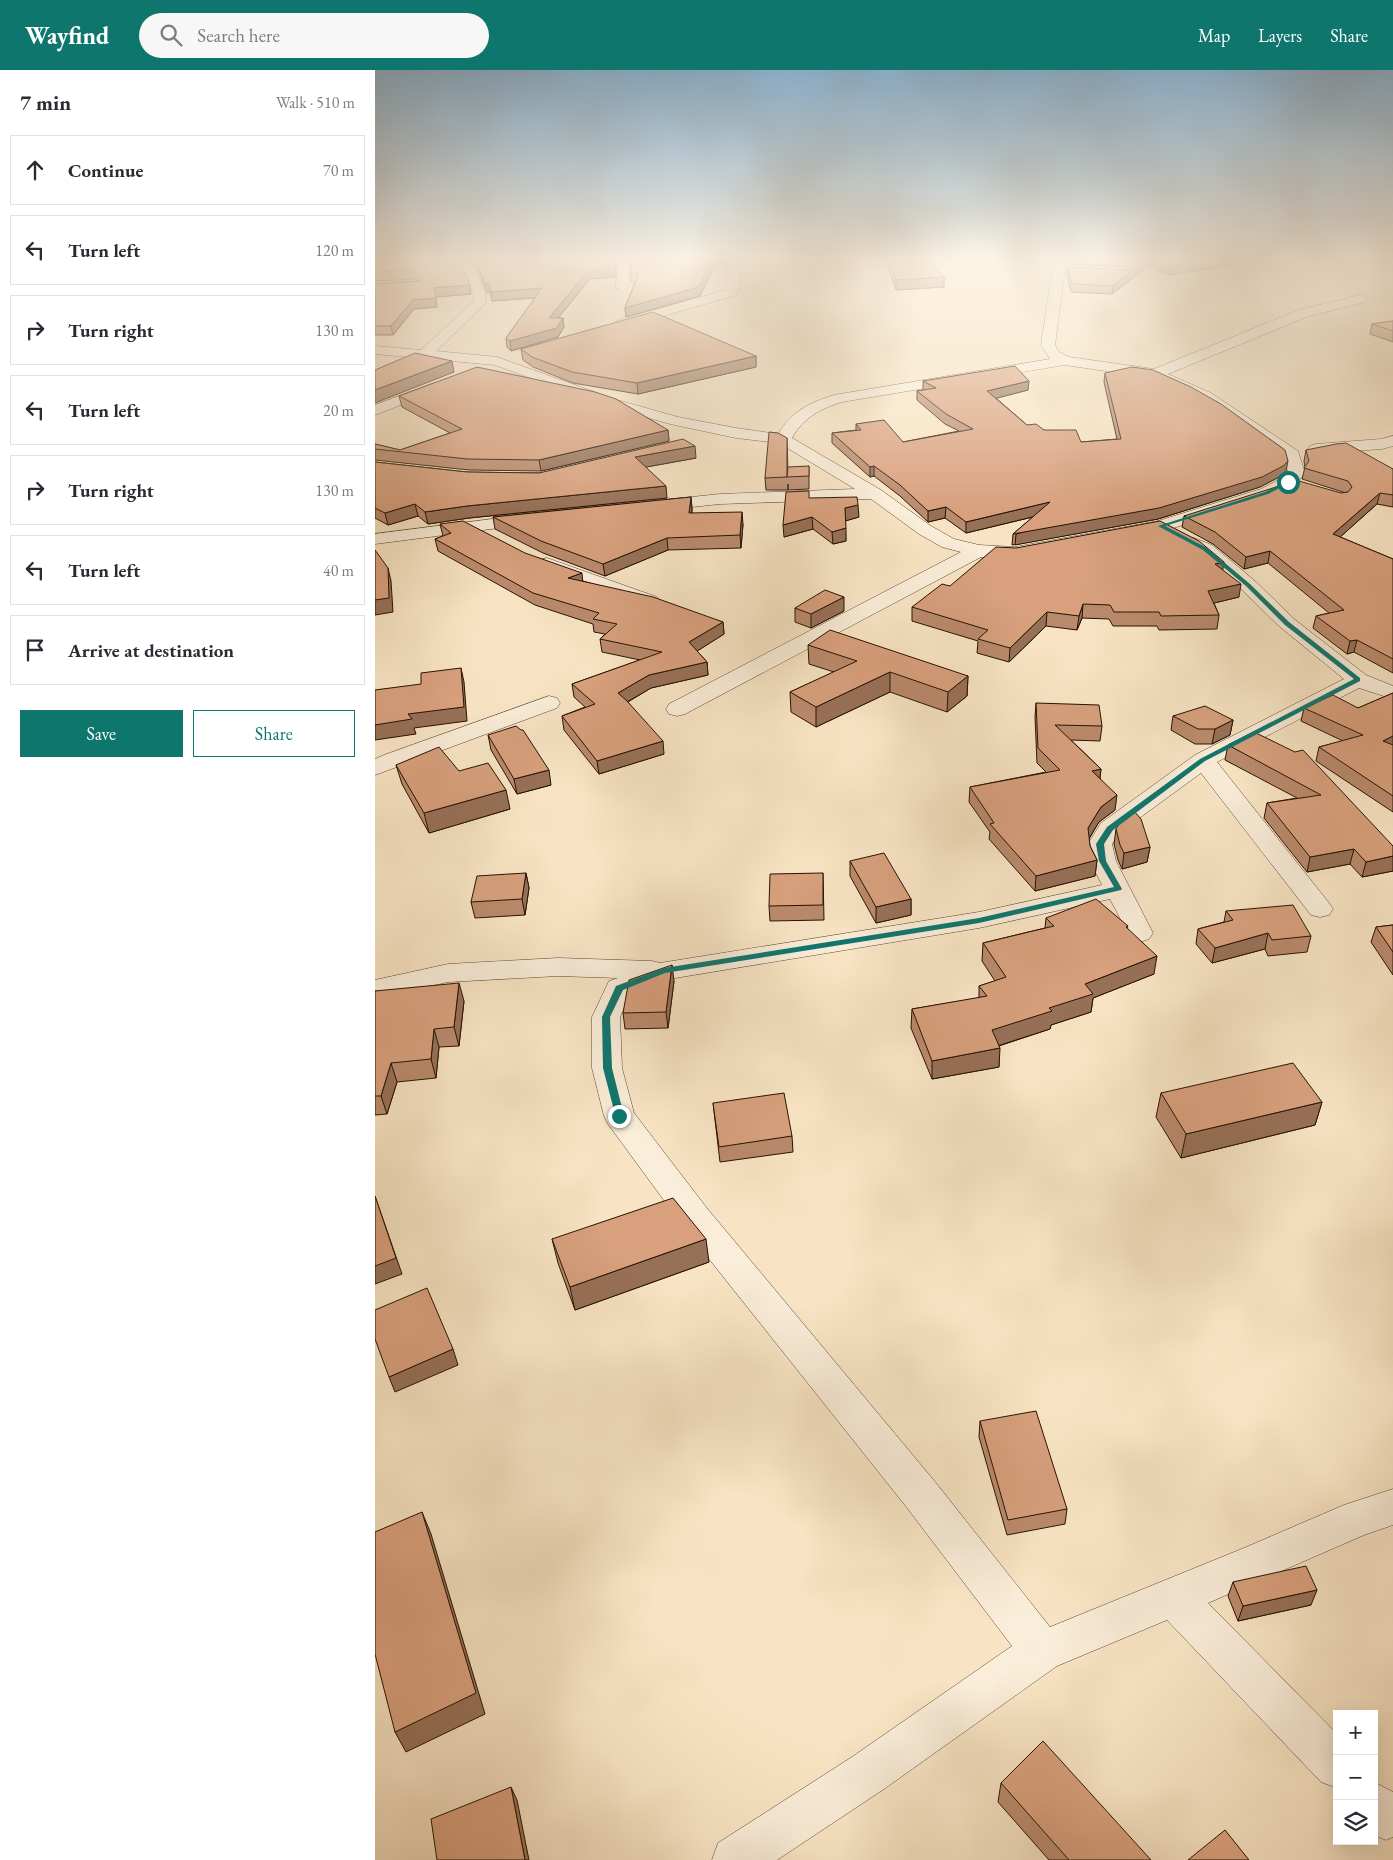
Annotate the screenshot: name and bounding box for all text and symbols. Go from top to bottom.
search box [139,13,489,58]
text: Wayfind [25,20,109,51]
icon: search [157,21,185,49]
text: Search here [197,23,280,48]
text: Map [1198,24,1230,47]
text: Layers [1258,24,1302,47]
text: Share [1330,24,1368,47]
text: 7 min [20,89,71,116]
text: Walk · 510 m [276,92,355,113]
icon: ahead [21,156,49,184]
text: Continue [68,158,143,183]
text: 70 m [323,160,354,181]
icon: left [21,236,49,264]
text: Turn left [68,238,140,263]
text: 120 m [315,240,354,261]
icon: right [21,316,49,344]
text: Turn right [68,318,154,343]
text: 130 m [315,320,354,341]
icon: left [21,396,49,424]
text: Turn left [68,398,140,423]
text: 20 m [323,400,354,421]
route start [1277,471,1300,494]
icon: right [21,476,49,504]
text: Turn right [68,478,154,503]
text: 130 m [315,480,354,501]
icon: left [21,556,49,584]
text: Turn left [68,558,140,583]
text: 40 m [323,560,354,581]
icon: arrive [21,636,49,664]
text: Arrive at destination [68,638,234,663]
button: Save [20,710,183,757]
button: Share [193,710,355,757]
route end [608,1105,631,1128]
map controls [1333,1710,1378,1845]
button: + [1333,1710,1378,1755]
button: − [1333,1755,1378,1800]
button: layers [1333,1800,1378,1845]

